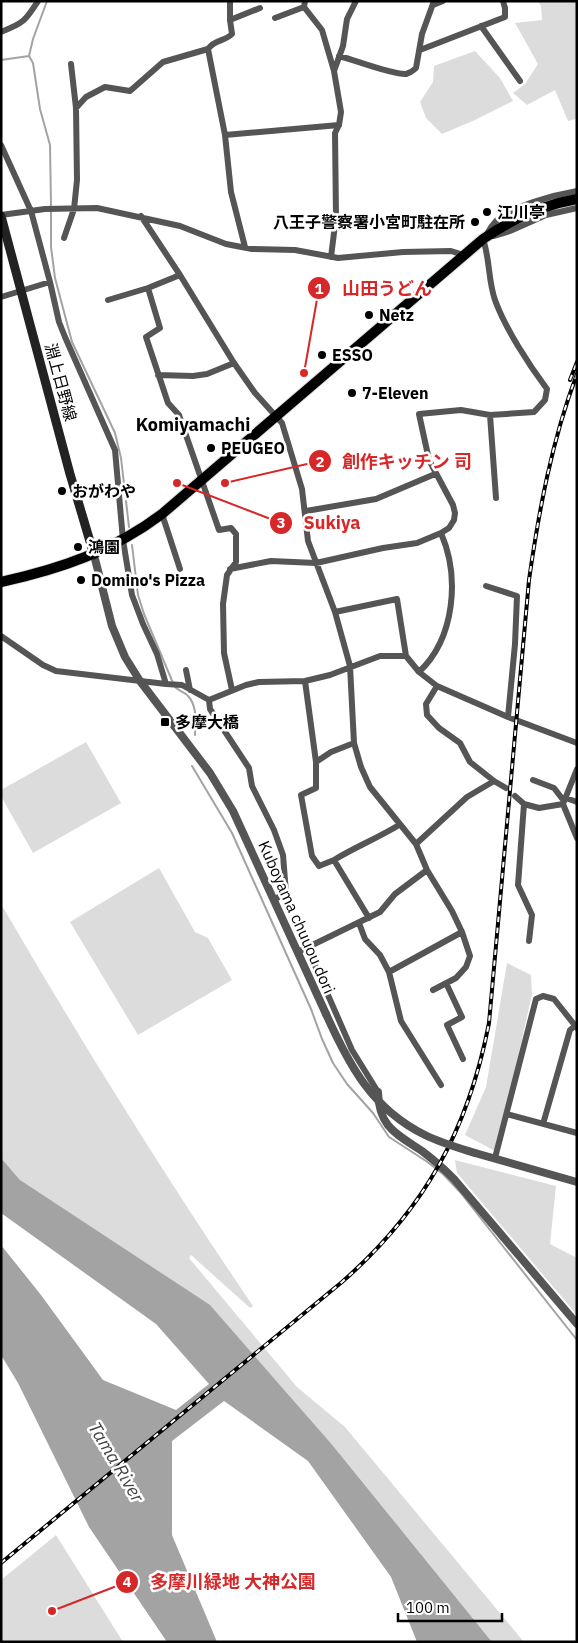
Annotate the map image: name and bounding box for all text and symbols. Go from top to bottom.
place label: 江川亭 [497,202,545,222]
marker: 江川亭 [481,206,493,218]
place label: 八王子警察署小宮町駐在所 [273,212,465,232]
marker: 八王子警察署小宮町駐在所 [469,216,481,228]
callout: 山田うどん [307,272,442,305]
text: 山田うどん [342,277,432,300]
text: 1 [314,279,324,298]
place label: Netz [379,305,414,325]
marker: Netz [363,309,375,321]
street label: 淵上日野線 [41,341,81,423]
place label: ESSO [332,345,373,365]
marker: ESSO [316,349,328,361]
place label: 7-Eleven [362,383,428,403]
marker: 7-Eleven [346,387,358,399]
district label: Komiyamachi [136,413,250,436]
place label: PEUGEO [221,438,285,458]
marker: PEUGEO [205,442,217,454]
callout: 創作キッチン 司 [307,445,482,478]
text: 創作キッチン 司 [342,450,472,473]
text: 2 [315,452,325,471]
place label: おがわや [72,481,136,501]
marker: おがわや [56,485,68,497]
callout: Sukiya [269,506,371,539]
text: Sukiya [303,511,361,534]
text: 3 [276,513,286,532]
place label: 鴻園 [88,537,120,557]
marker: 鴻園 [72,541,84,553]
place label: Domino's Pizza [91,570,205,590]
marker: Domino's Pizza [75,574,87,586]
place label: 多摩大橋 [175,712,239,732]
marker: 多摩大橋 [159,716,171,728]
street label: Kuboyama chuuou dori [254,838,340,996]
water label: Tama River [83,1417,150,1506]
callout: 多摩川緑地 大神公園 [115,1565,326,1598]
text: 多摩川緑地 大神公園 [150,1570,316,1593]
text: 4 [122,1572,132,1591]
scale bar [398,1590,502,1622]
text: 100 m [406,1598,450,1617]

